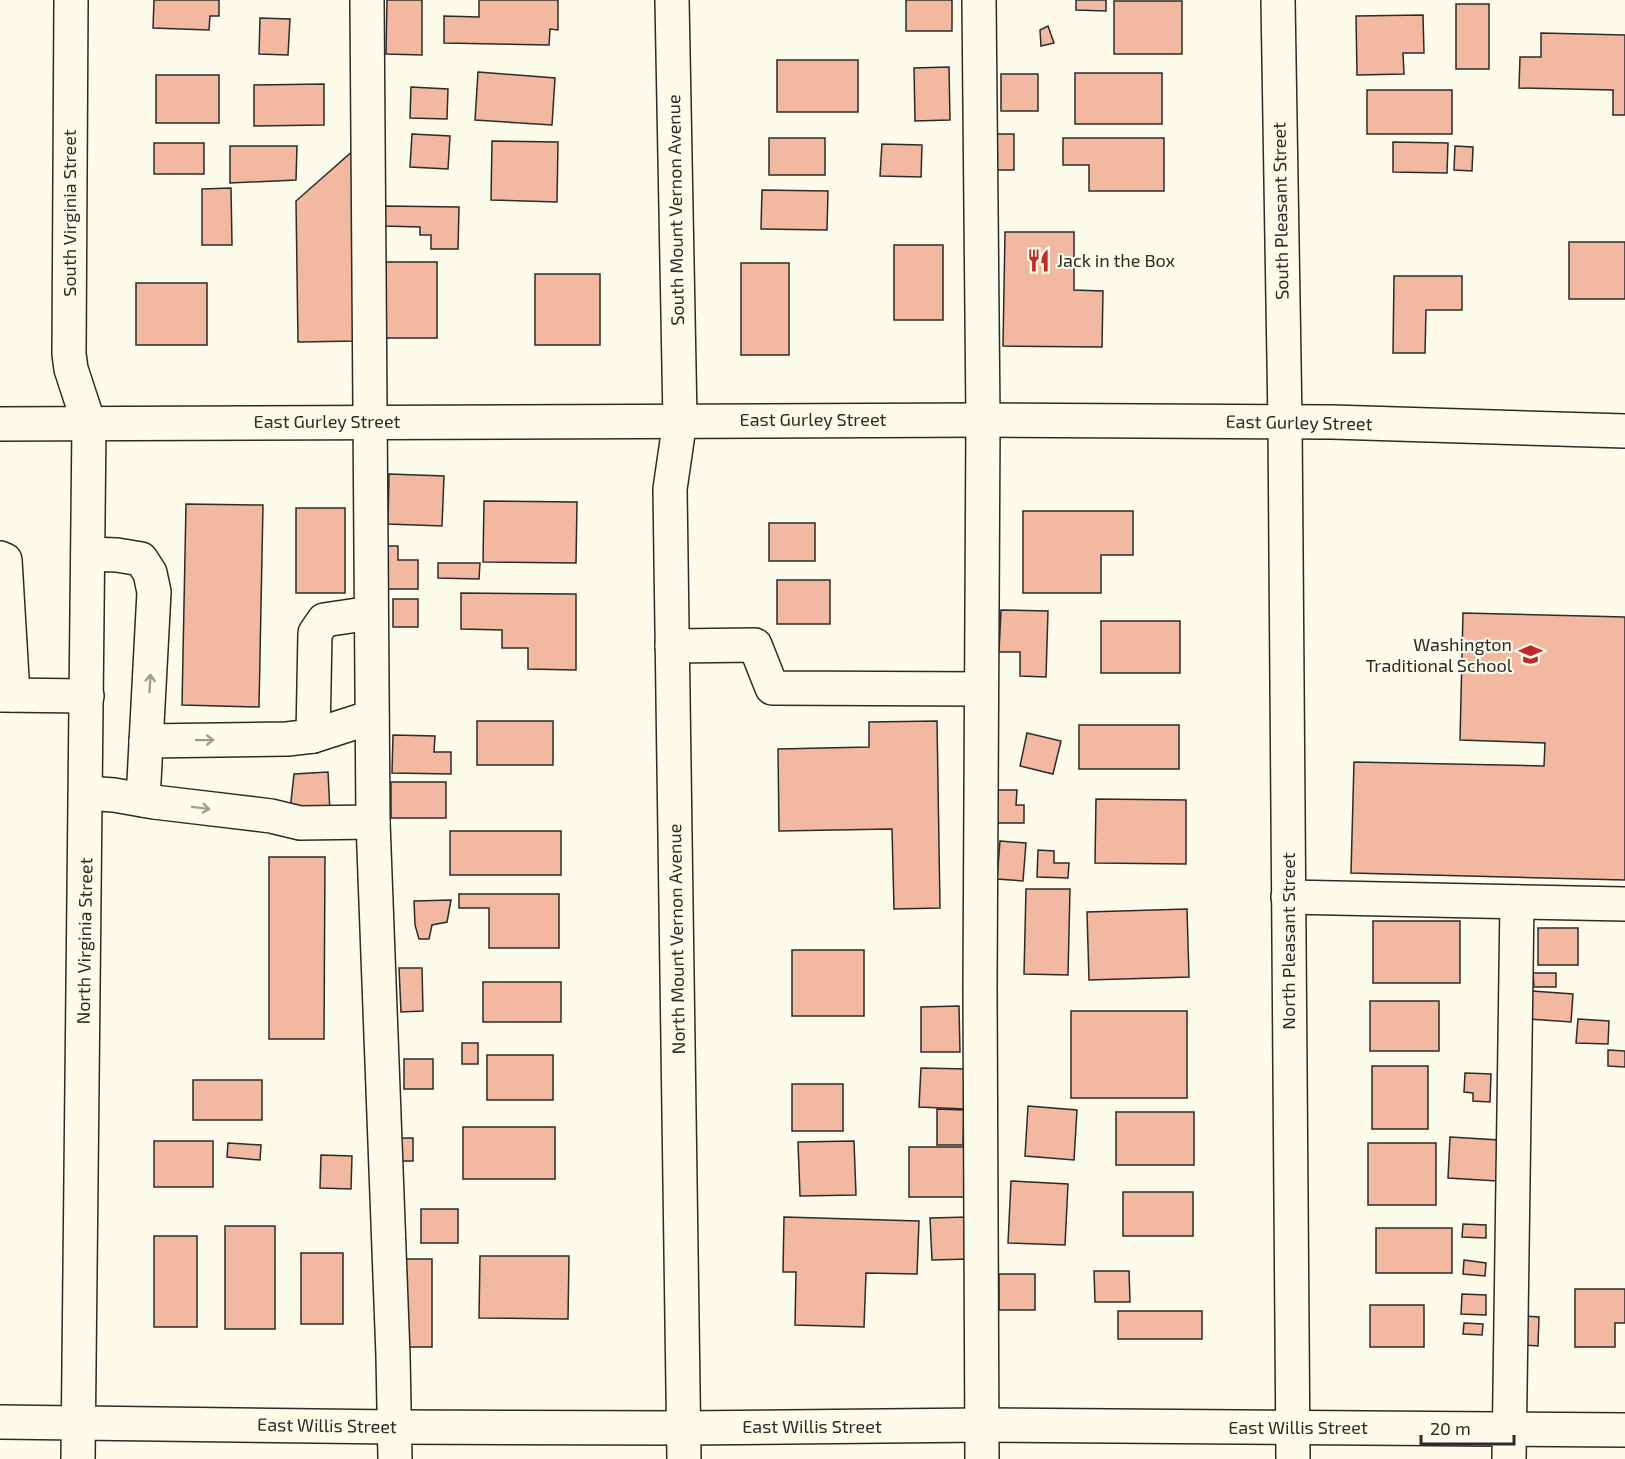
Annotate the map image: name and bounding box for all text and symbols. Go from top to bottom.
street label: South Mount Vernon Avenue [662,94,688,326]
street label: South Pleasant Street [1267,122,1293,300]
street label: South Virginia Street [58,129,80,297]
restaurant icon: Jack in the Box [1026,248,1052,274]
place label: Jack in the Box [1057,249,1176,271]
street label: East Gurley Street [740,408,887,430]
street label: East Gurley Street [254,410,401,432]
street label: East Gurley Street [1225,410,1373,434]
place label: Washington Traditional School [1365,633,1513,676]
school or university icon: Washington Traditional School [1517,642,1543,668]
one-way arrow [144,673,155,693]
one-way arrow [194,734,214,746]
one-way arrow [191,803,211,814]
street label: North Mount Vernon Avenue [663,823,689,1055]
street label: North Pleasant Street [1277,852,1299,1030]
street label: North Virginia Street [72,857,96,1025]
scale bar [1421,1408,1514,1446]
street label: East Willis Street [257,1413,397,1437]
street label: East Willis Street [742,1415,882,1437]
street label: East Willis Street [1228,1416,1368,1438]
text: 20 m [1430,1417,1471,1439]

